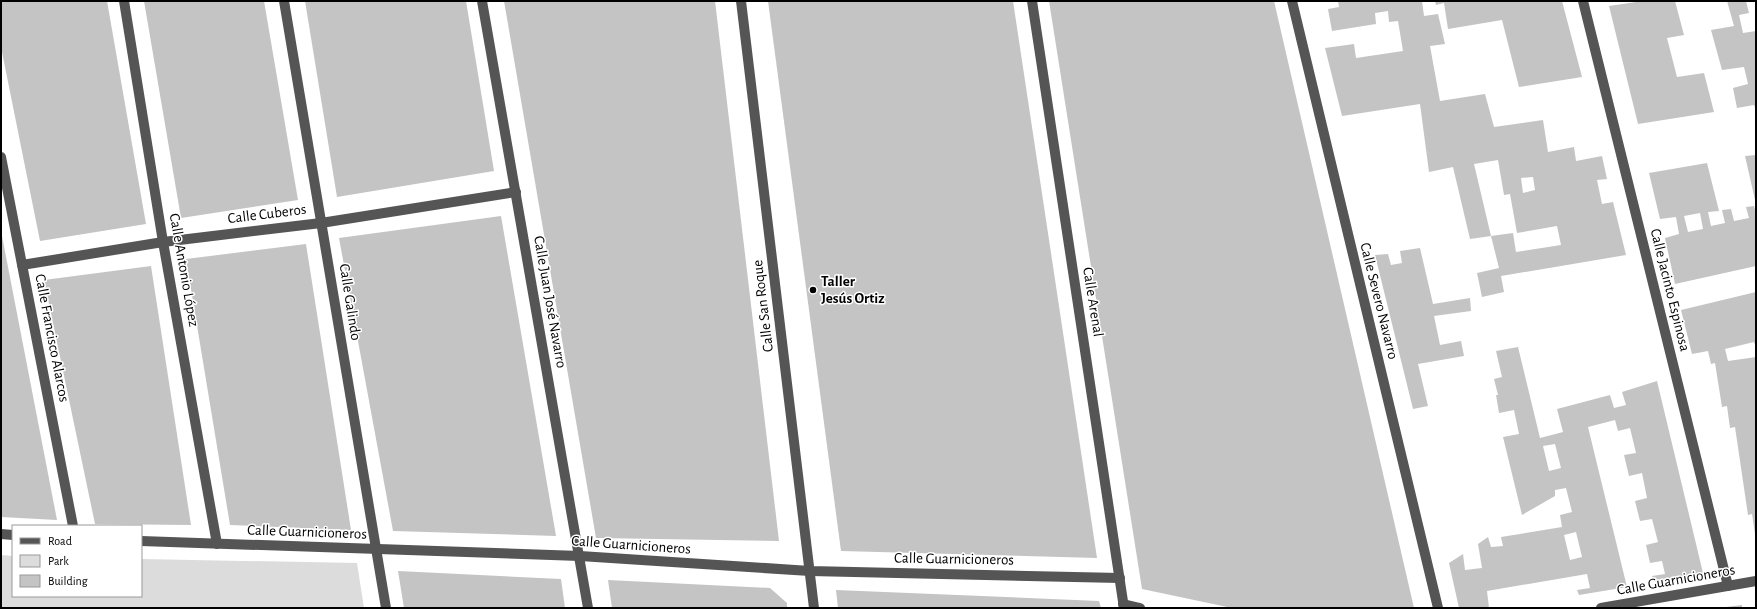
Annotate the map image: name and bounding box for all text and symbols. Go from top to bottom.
street label: Calle Cuberos [227,202,307,226]
street label: Calle Antonio López [167,212,201,328]
street label: Calle Jacinto Espinosa [1647,227,1693,353]
street label: Calle Juan José Navarro [531,235,569,369]
street label: Calle Severo Navarro [1357,241,1401,361]
street label: Calle San Roque [750,259,776,353]
street label: Calle Galindo [337,263,363,341]
street label: Calle Arenal [1080,266,1106,338]
street label: Calle Francisco Alarcos [32,273,72,403]
place label: Taller Jesús Ortiz [821,274,885,306]
marker: Taller Jesús Ortiz [808,285,818,295]
street label: Calle Guarnicioneros [247,522,367,542]
legend [12,525,142,597]
street label: Calle Guarnicioneros [571,533,691,557]
text: Road [48,535,72,547]
street label: Calle Guarnicioneros [894,550,1014,568]
text: Park [48,555,69,567]
street label: Calle Guarnicioneros [1616,562,1736,598]
text: Building [48,575,88,587]

